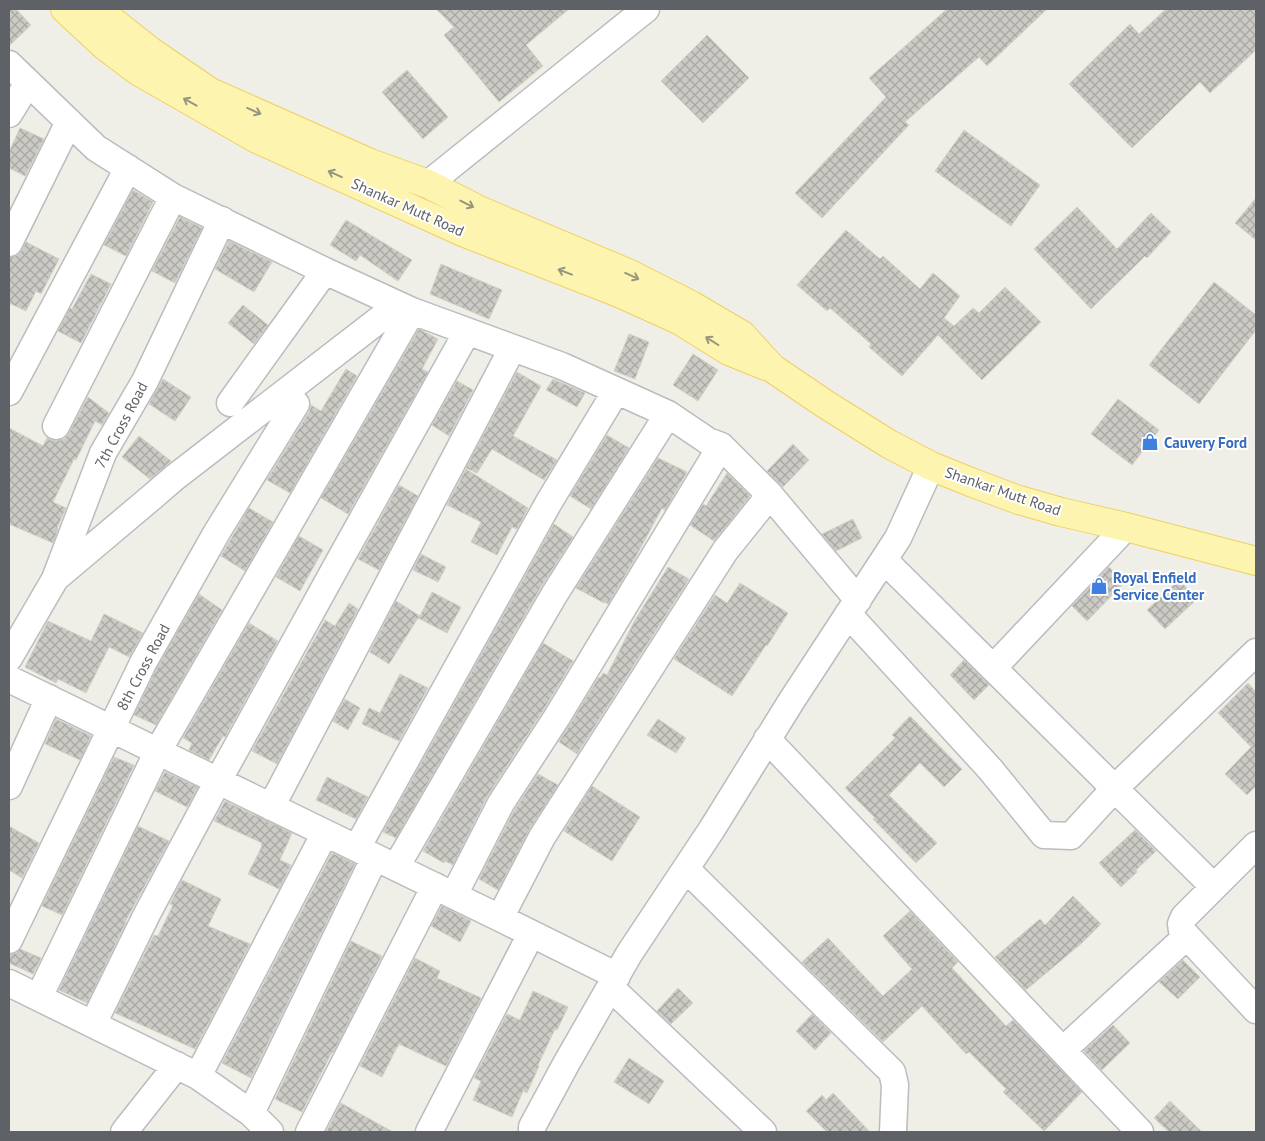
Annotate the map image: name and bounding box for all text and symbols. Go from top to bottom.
one-way arrow [183,96,198,106]
one-way arrow [246,107,261,117]
one-way arrow [328,169,343,179]
street label: Shankar Mutt Road [349,174,467,240]
one-way arrow [459,200,474,209]
one-way arrow [558,267,574,276]
one-way arrow [625,271,640,281]
one-way arrow [706,335,720,345]
street label: 7th Cross Road [90,379,152,471]
shop icon: Cauvery Ford [1140,432,1160,452]
place label: Cauvery Ford [1164,433,1247,452]
street label: Shankar Mutt Road [942,462,1064,520]
place label: Royal Enfield Service Center [1113,568,1205,604]
shop icon: Royal Enfield Service Center [1089,576,1109,596]
street label: 8th Cross Road [112,620,174,714]

